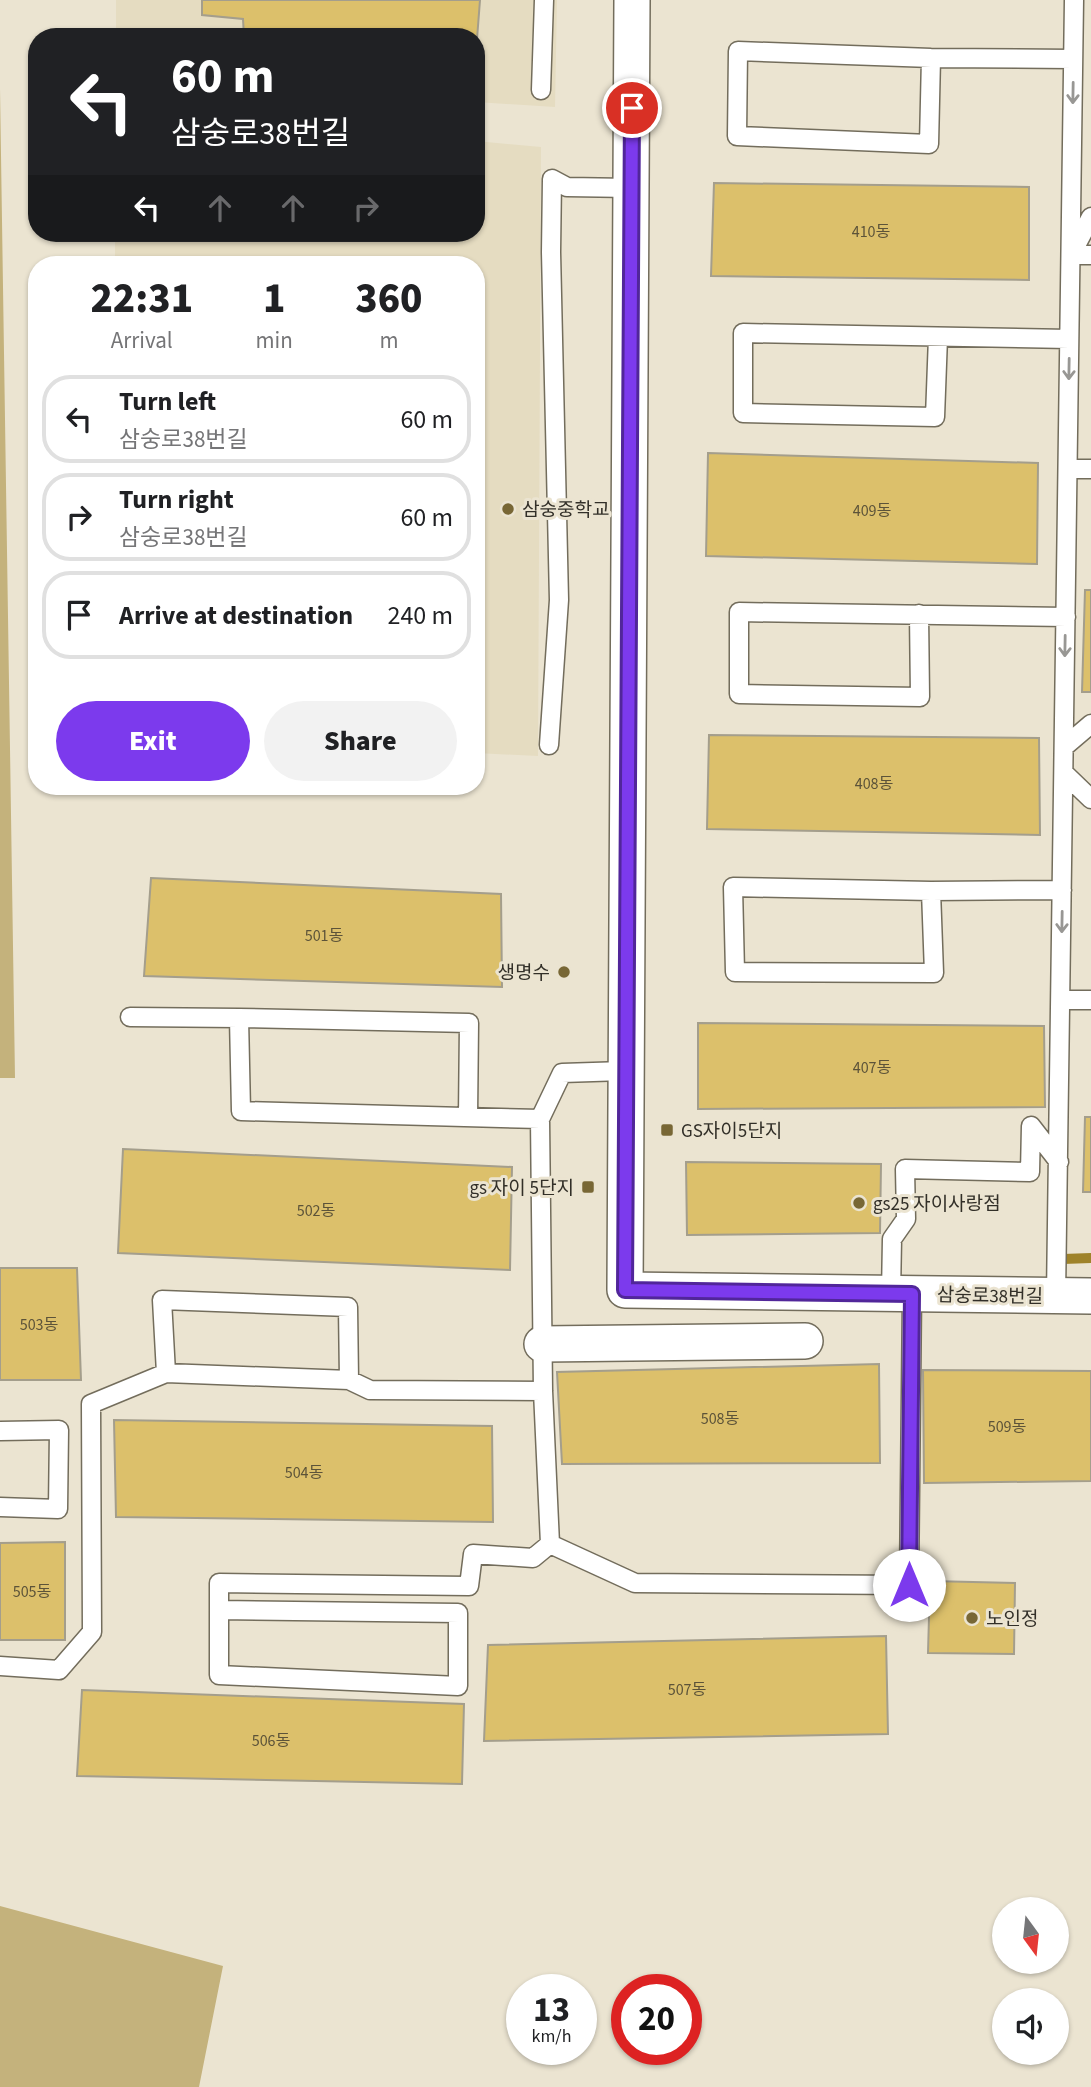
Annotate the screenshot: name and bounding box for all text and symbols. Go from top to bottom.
text: 60 m [171,42,275,112]
icon: left [56,56,147,147]
pin [602,78,662,138]
one-way arrow [1066,81,1079,104]
icon: arrive [613,89,651,127]
text: 삼숭로38번길 [171,111,350,157]
icon: left [128,189,166,227]
icon: ahead [201,189,239,227]
icon: ahead [274,189,312,227]
icon: right [347,189,385,227]
house number: 410동 [852,221,891,243]
text: 22:31 [90,269,193,329]
text: 1 [263,269,285,329]
text: 360 [355,269,423,329]
text: Arrival [111,324,173,357]
text: min [256,324,293,357]
text: m [379,324,398,357]
one-way arrow [1062,357,1076,380]
text: Turn left [119,383,216,420]
icon: left [60,400,98,438]
text: 60 m [400,401,453,438]
text: 삼숭로38번길 [119,423,248,456]
text: Turn right [119,481,234,518]
place label: 삼숭중학교 [522,497,609,524]
icon: right [60,498,98,536]
text: 60 m [400,499,453,536]
house number: 409동 [853,500,892,522]
marker: 삼숭중학교 [500,501,516,517]
text: 삼숭로38번길 [119,521,248,554]
icon: arrive [60,596,98,634]
text: Arrive at destination [119,597,353,634]
text: 240 m [387,597,453,634]
one-way arrow [1059,634,1072,657]
button: Exit [56,701,250,781]
button: Share [264,701,457,781]
house number: 408동 [855,773,894,795]
one-way arrow [1055,910,1068,933]
house number: 501동 [305,925,344,947]
place label: 생명수 [498,960,550,987]
marker: 생명수 [556,964,572,980]
house number: 407동 [853,1057,892,1079]
place label: GS자이5단지 [681,1118,782,1145]
marker: GS자이5단지 [659,1122,675,1138]
place label: gs 자이 5단지 [469,1175,574,1202]
marker: gs 자이 5단지 [580,1179,596,1195]
place label: gs25 자이사랑점 [873,1191,1001,1218]
marker: gs25 자이사랑점 [851,1195,867,1211]
house number: 502동 [297,1200,336,1222]
street label: 삼숭로38번길 [937,1282,1043,1311]
house number: 503동 [20,1314,59,1336]
house number: 508동 [701,1408,740,1430]
house number: 509동 [988,1416,1027,1438]
house number: 504동 [285,1462,324,1484]
position arrow [872,1548,946,1622]
house number: 505동 [13,1581,52,1603]
place label: 노인정 [986,1606,1038,1633]
marker: 노인정 [964,1610,980,1626]
house number: 507동 [668,1679,707,1701]
house number: 506동 [252,1730,291,1752]
north arrow [992,1897,1069,1974]
map controls [992,1897,1069,2065]
speed limit sign: 20 [611,1974,702,2065]
text: 13 [533,1985,570,2035]
button: sound [992,1988,1069,2065]
text: km/h [532,2024,571,2049]

